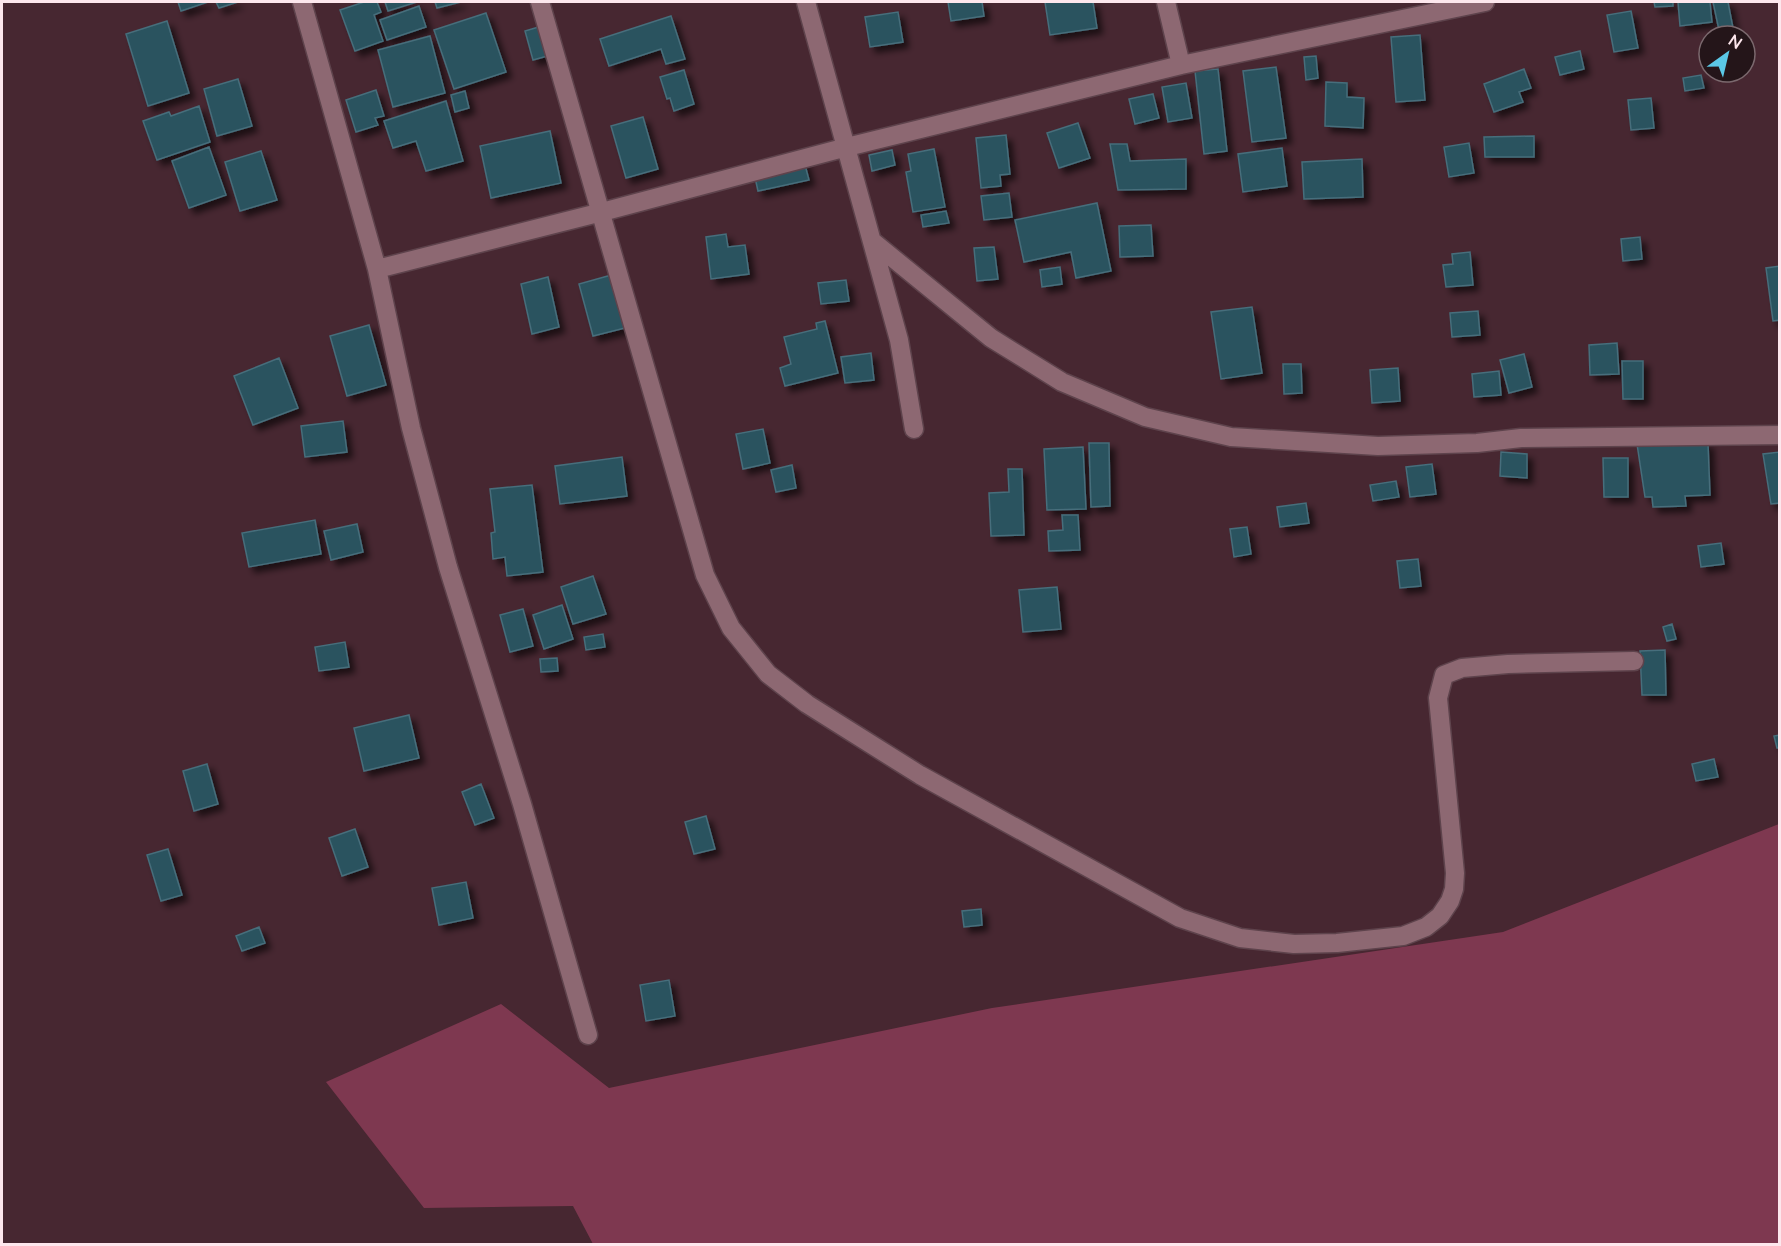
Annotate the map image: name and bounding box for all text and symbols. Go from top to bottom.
north arrow [1697,24,1757,84]
text: N [1725,30,1746,52]

